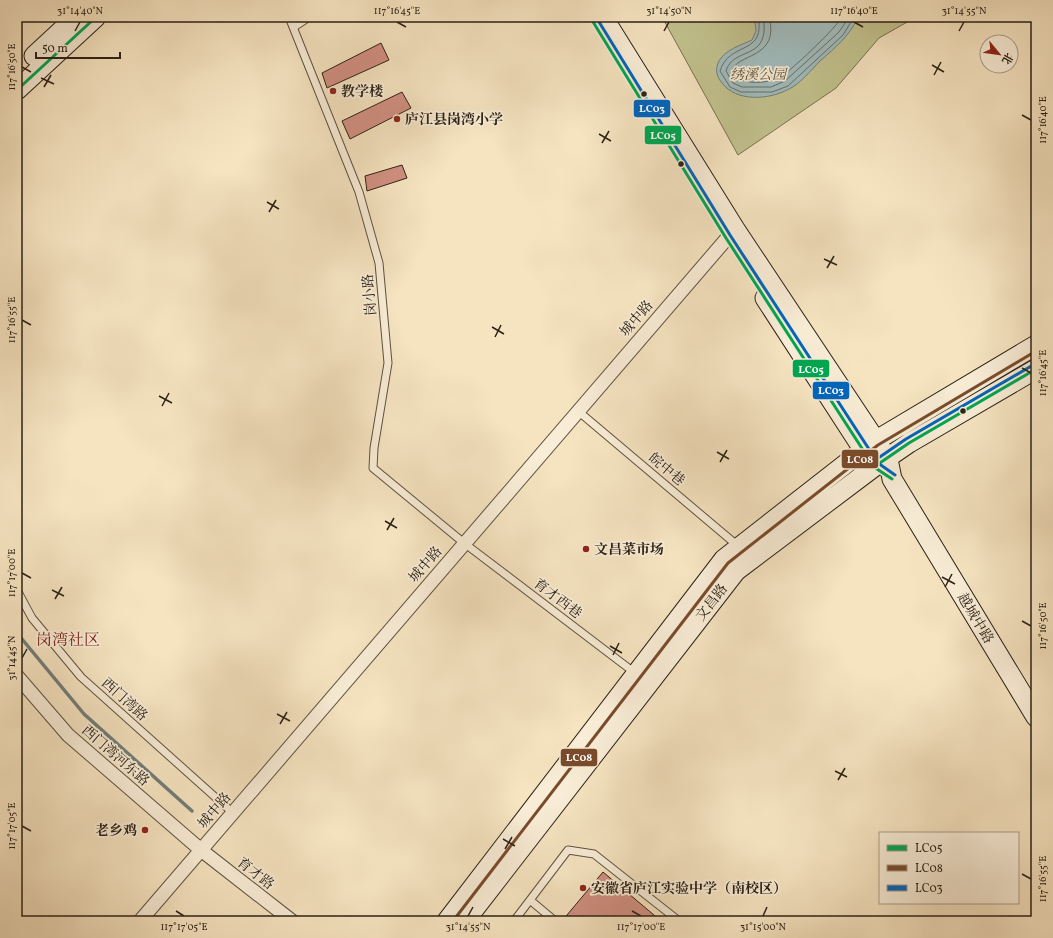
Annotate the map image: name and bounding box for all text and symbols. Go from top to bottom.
text: 31°14'40"N [57,4,104,18]
text: 117°16'45"E [374,4,420,18]
text: 31°14'50"N [646,4,692,18]
text: 117°16'40"E [830,4,878,18]
text: 31°14'55"N [942,4,987,18]
scale bar [36,34,120,60]
north arrow [979,34,1019,74]
text: 50 m [42,41,68,57]
text: 117°16'50"E [5,43,19,91]
text: 北 [997,50,1016,67]
park label: 绣溪公园 [730,66,788,85]
place label: 教学楼 [341,83,383,102]
marker: 教学楼 [328,86,338,96]
unlabelled marker [639,89,649,99]
text: 117°16'40"E [1036,96,1050,144]
line badge: LC03 [633,99,671,118]
text: LC03 [639,102,665,117]
place label: 庐江县岗湾小学 [405,111,503,130]
marker: 庐江县岗湾小学 [392,114,402,124]
line badge: LC05 [644,125,682,145]
text: LC05 [650,129,676,144]
unlabelled marker [676,159,686,169]
street label: 岗小路 [359,273,382,317]
text: 117°16'55"E [5,297,19,343]
street label: 城中路 [616,297,658,341]
text: 117°16'45"E [1036,350,1050,396]
line badge: LC05 [792,359,830,378]
text: LC05 [798,363,824,378]
line badge: LC03 [812,381,850,400]
text: LC03 [818,384,844,399]
unlabelled marker [958,406,968,416]
street label: 皖中巷 [644,449,688,491]
line badge: LC08 [841,449,879,469]
text: LC08 [847,453,873,468]
place label: 文昌菜市场 [594,541,664,560]
street label: 城中路 [405,543,447,587]
marker: 文昌菜市场 [581,544,591,554]
text: 117°17'00"E [5,549,19,597]
street label: 育才西巷 [529,575,585,624]
street label: 文昌路 [692,581,733,625]
street label: 越城中路 [952,590,997,648]
text: 117°16'50"E [1036,602,1050,650]
district label: 岗湾社区 [36,630,100,652]
text: 31°14'45"N [5,635,19,680]
street label: 西门湾路 [97,674,151,726]
street label: 西门湾河东路 [77,721,153,791]
line badge: LC08 [560,748,598,767]
text: LC08 [566,751,592,766]
street label: 城中路 [194,789,236,833]
text: 117°17'05"E [5,802,19,850]
place label: 老乡鸡 [95,822,137,841]
marker: 老乡鸡 [140,825,150,835]
legend [879,832,1019,904]
text: LC05 [915,841,943,857]
street label: 育才路 [233,854,277,895]
text: 117°16'55"E [1036,856,1050,902]
text: LC08 [915,861,943,877]
place label: 安徽省庐江实验中学（南校区） [591,880,787,899]
text: LC03 [915,881,943,897]
marker: 安徽省庐江实验中学（南校区） [578,883,588,893]
text: 117°17'05"E [160,920,208,934]
text: 31°14'55"N [446,920,491,934]
text: 117°17'00"E [617,920,665,934]
text: 31°15'00"N [740,920,787,934]

